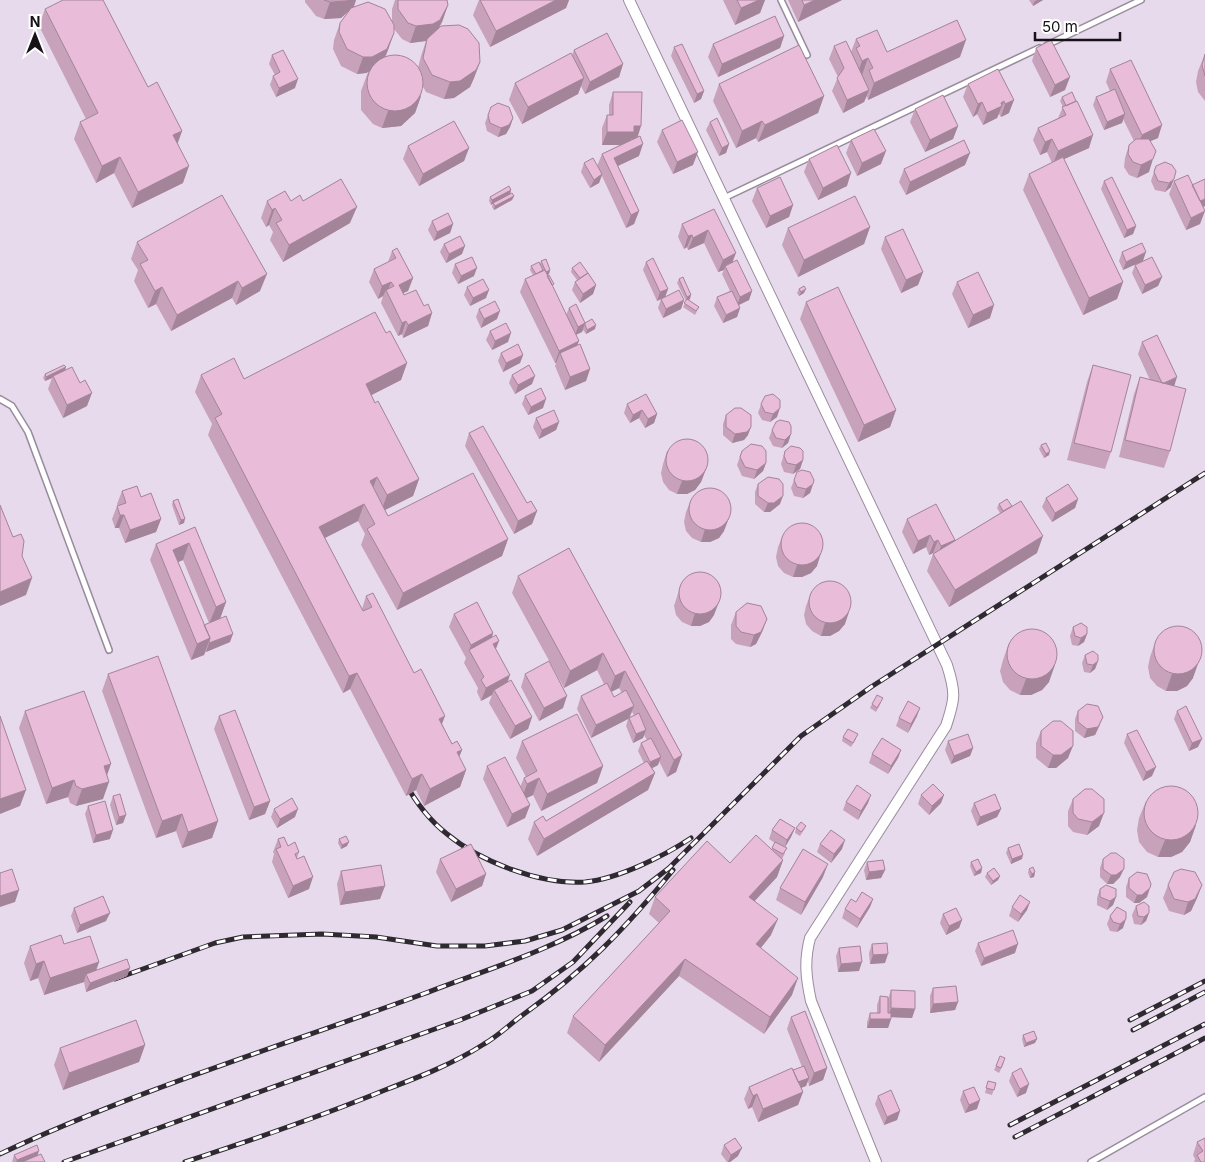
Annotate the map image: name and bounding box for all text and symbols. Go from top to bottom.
north arrow [10,10,60,60]
scale bar [1035,10,1120,42]
text: N [30,13,40,30]
text: 50 m [1042,17,1078,36]

